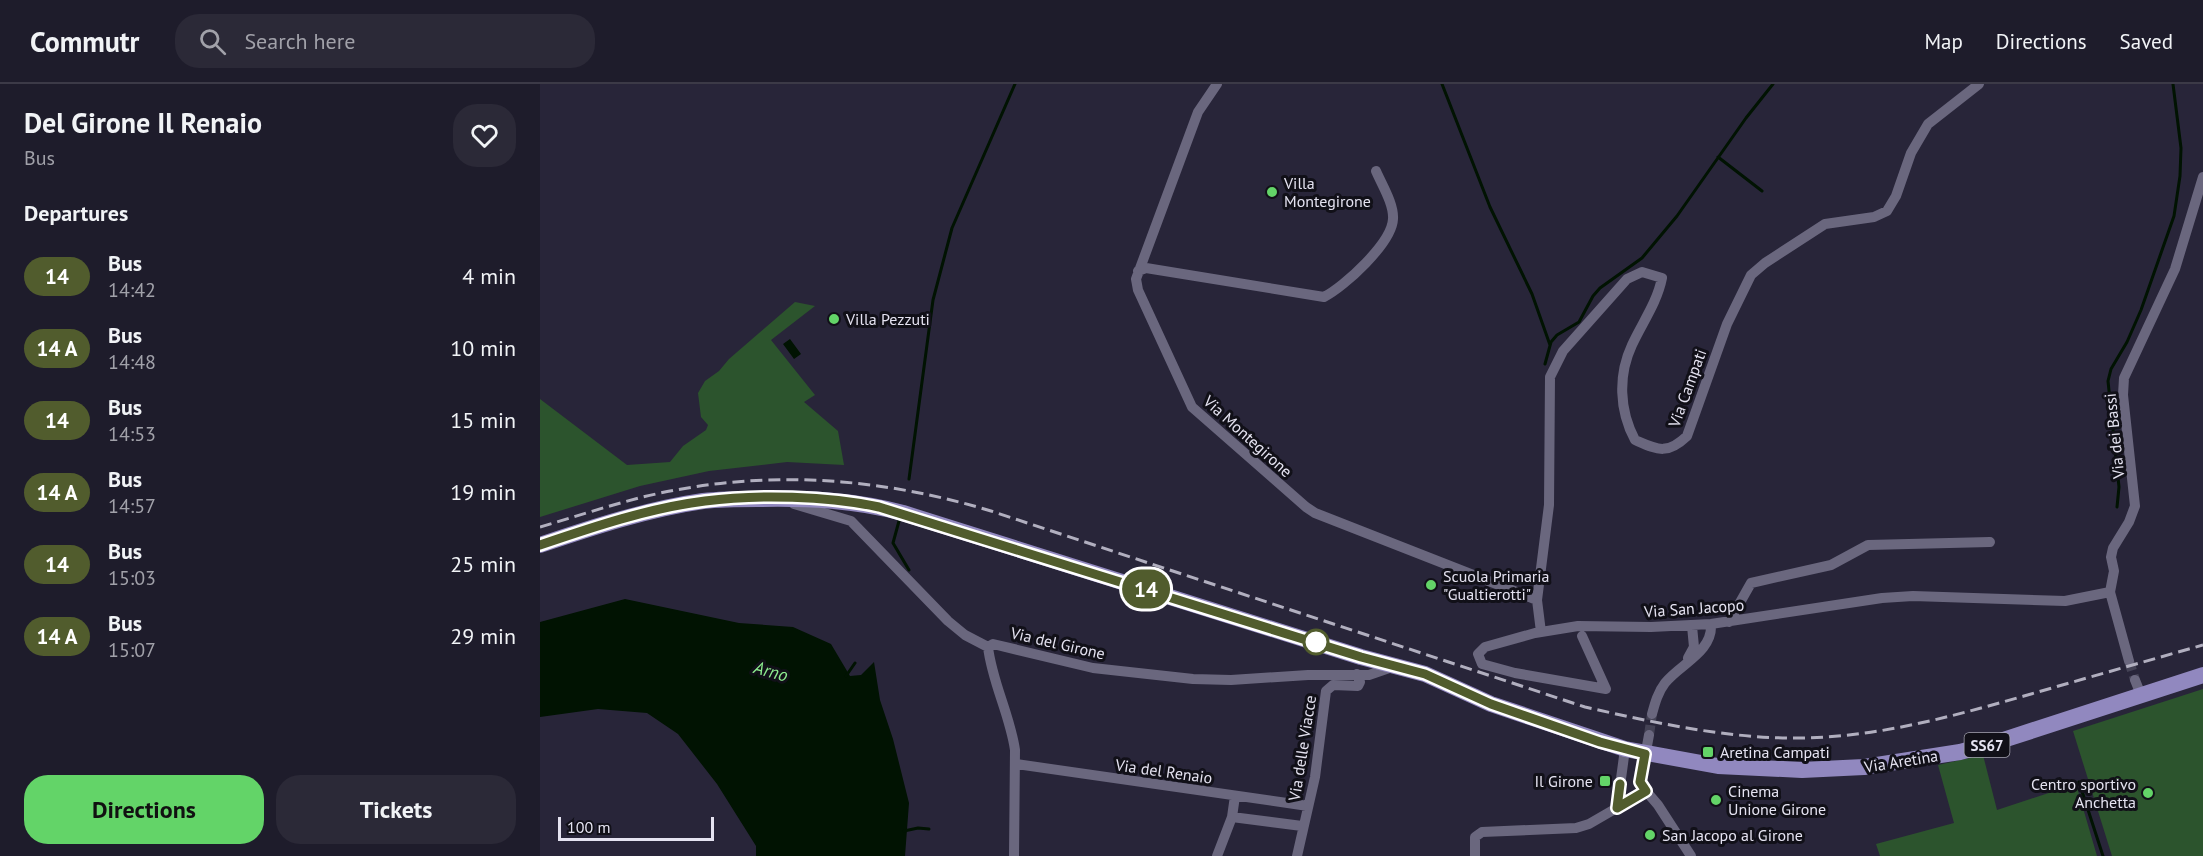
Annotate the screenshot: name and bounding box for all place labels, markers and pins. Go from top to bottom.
place label: Villa Montegirone [1283,173,1371,211]
marker: Villa Montegirone [1265,185,1279,199]
place label: Villa Pezzuti [845,309,930,329]
marker: Villa Pezzuti [827,312,841,326]
place label: Scuola Primaria "Gualtierotti" [1443,566,1550,604]
marker: Scuola Primaria "Gualtierotti" [1424,578,1438,592]
unlabelled marker [1303,629,1329,655]
place label: Aretina Campati [1720,742,1830,762]
marker: Aretina Campati [1701,745,1715,759]
place label: Il Girone [1534,771,1593,791]
marker: Il Girone [1598,774,1612,788]
place label: Centro sportivo Anchetta [2031,774,2136,812]
place label: Cinema Unione Girone [1728,781,1826,819]
marker: Centro sportivo Anchetta [2141,786,2155,800]
marker: Cinema Unione Girone [1709,793,1723,807]
place label: San Jacopo al Girone [1662,825,1803,845]
marker: San Jacopo al Girone [1643,828,1657,842]

